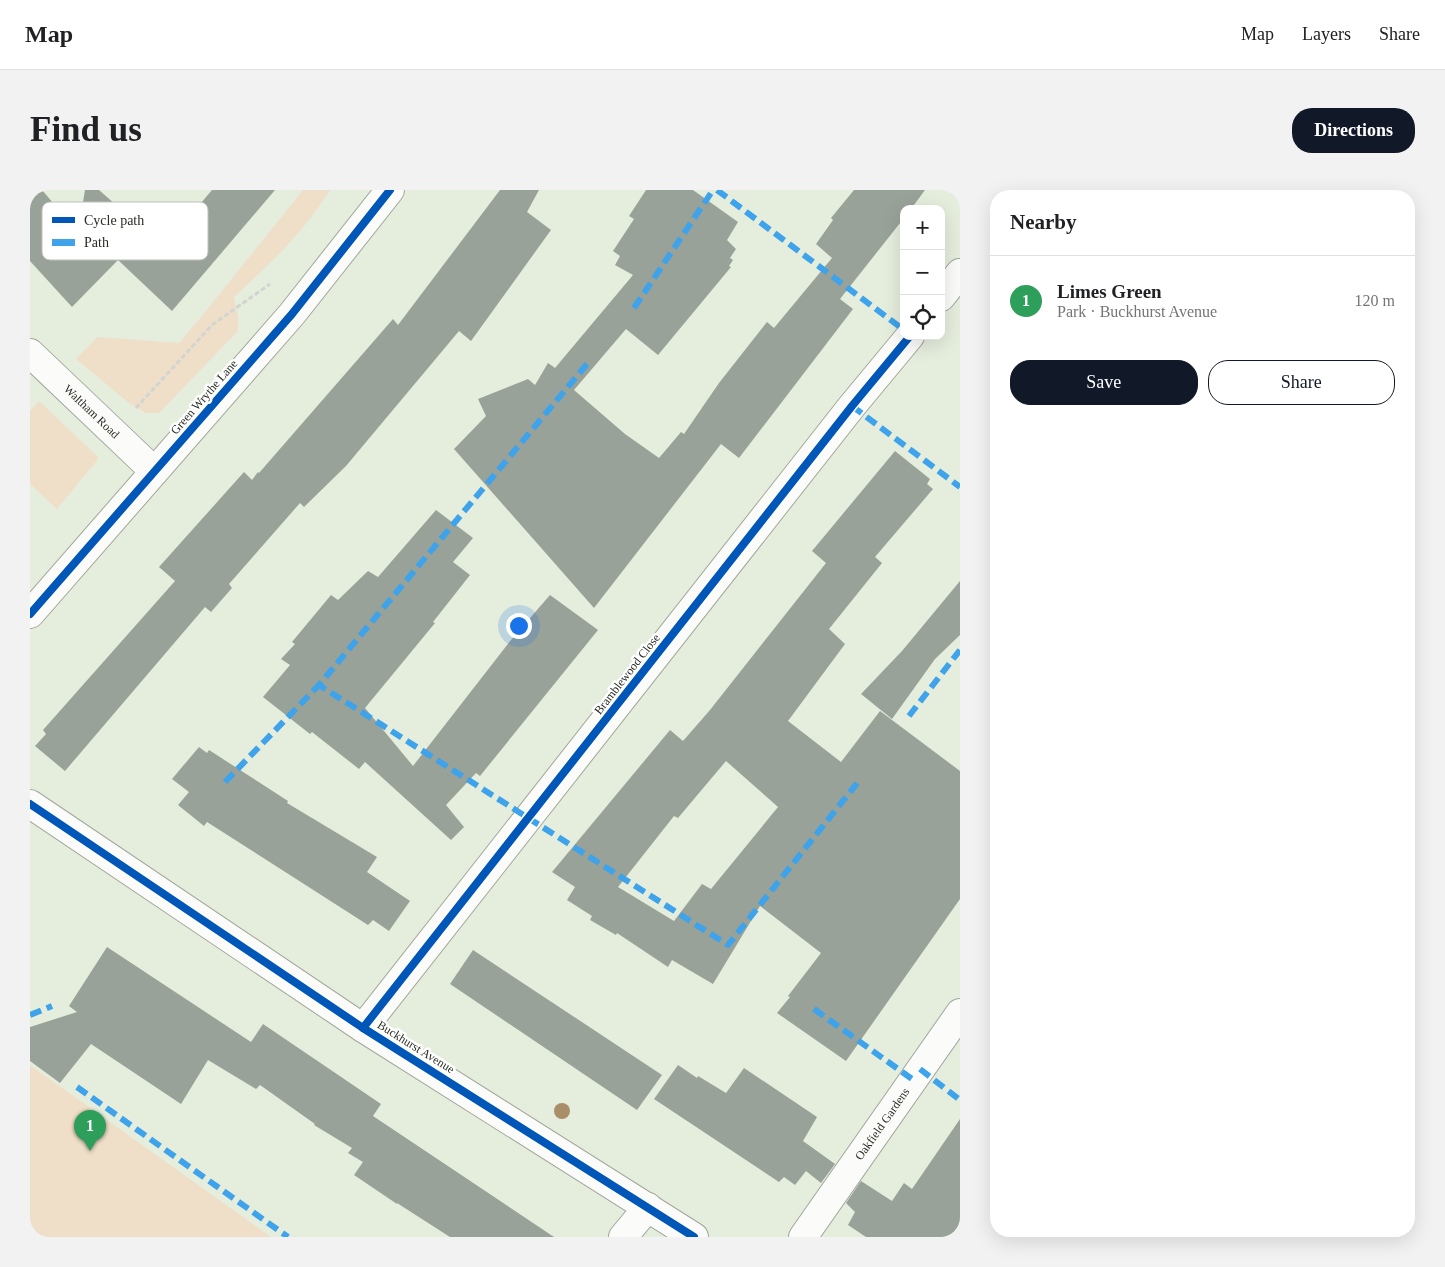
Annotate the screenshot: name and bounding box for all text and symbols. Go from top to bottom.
text: Map [25,21,73,47]
text: Map [1241,24,1274,44]
text: Layers [1302,24,1351,44]
text: Share [1379,24,1420,44]
button: Directions [1292,108,1415,153]
text: Find us [30,110,142,149]
legend [42,202,208,260]
map controls [900,205,945,340]
button: + [900,205,945,250]
text: Nearby [1010,210,1077,234]
text: Cycle path [84,213,144,228]
text: Path [84,235,109,250]
button: − [900,250,945,295]
text: Limes Green [1057,281,1162,302]
text: 1 [1022,292,1030,309]
text: 120 m [1355,292,1395,309]
button: locate [900,295,945,340]
text: Park · Buckhurst Avenue [1057,303,1217,320]
street label: Green Wrythe Lane [168,357,240,437]
button: Save [1010,360,1198,405]
button: Share [1208,360,1395,405]
street label: Waltham Road [61,382,122,441]
your location [506,613,532,639]
street label: Bramblewood Close [591,631,663,717]
street label: Buckhurst Avenue [375,1018,457,1076]
street label: Oakfield Gardens [852,1085,913,1163]
pin: 1 [74,1110,106,1151]

